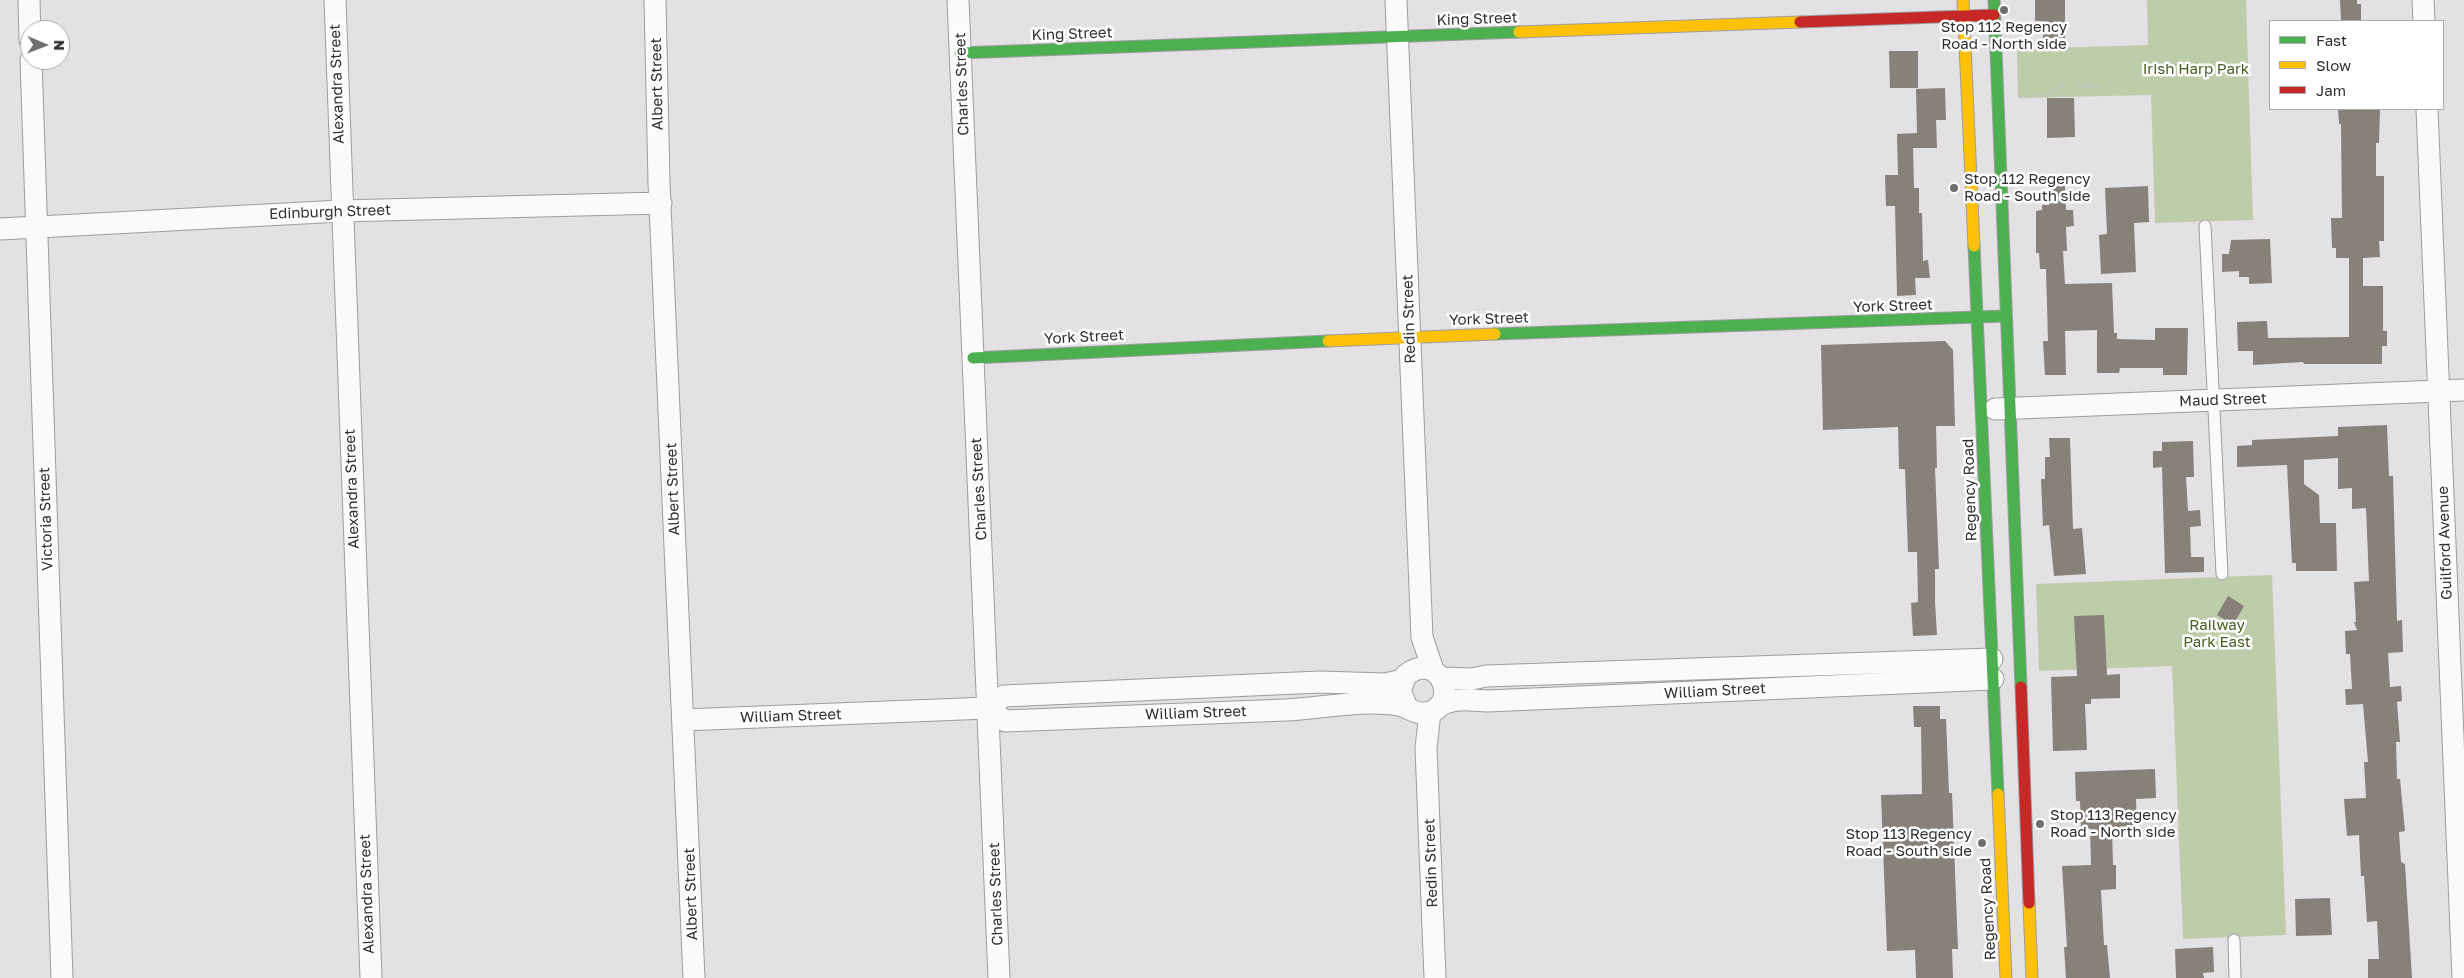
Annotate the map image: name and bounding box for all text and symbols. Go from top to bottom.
marker: Stop 112 Regency Road - North side [1998,4,2010,16]
street label: King Street [1436,9,1518,29]
place label: Stop 112 Regency Road - North side [1941,18,2067,53]
north arrow [20,20,70,70]
legend [2269,20,2444,110]
street label: Alexandra Street [326,24,348,144]
street label: King Street [1031,24,1113,44]
text: Fast [2316,31,2347,49]
street label: Charles Street [951,32,973,136]
street label: Albert Street [647,37,667,131]
text: N [51,40,68,51]
text: Slow [2316,56,2351,74]
park label: Irish Harp Park [2143,60,2249,78]
text: Jam [2316,81,2346,99]
place label: Stop 112 Regency Road - South side [1964,170,2090,205]
marker: Stop 112 Regency Road - South side [1948,182,1960,194]
street label: Edinburgh Street [269,201,391,223]
street label: Redin Street [1398,274,1420,364]
street label: York Street [1853,296,1933,316]
street label: York Street [1449,309,1529,329]
street label: York Street [1044,326,1124,348]
street label: Maud Street [2179,389,2267,411]
street label: Alexandra Street [341,429,363,549]
street label: Charles Street [967,437,991,541]
street label: Regency Road [1959,438,1981,542]
street label: Albert Street [662,442,684,536]
street label: Victoria Street [35,467,57,571]
street label: Guilford Avenue [2434,486,2456,600]
park label: Railway Park East [2183,616,2251,651]
street label: William Street [1664,679,1766,703]
street label: William Street [1145,702,1247,724]
street label: William Street [740,705,842,727]
place label: Stop 113 Regency Road - North side [2050,806,2177,841]
street label: Redin Street [1420,818,1442,908]
marker: Stop 113 Regency Road - North side [2034,818,2046,830]
place label: Stop 113 Regency Road - South side [1845,825,1972,860]
street label: Alexandra Street [356,834,378,954]
marker: Stop 113 Regency Road - South side [1976,837,1988,849]
street label: Charles Street [985,842,1007,946]
street label: Albert Street [680,847,702,941]
street label: Regency Road [1976,857,2000,961]

